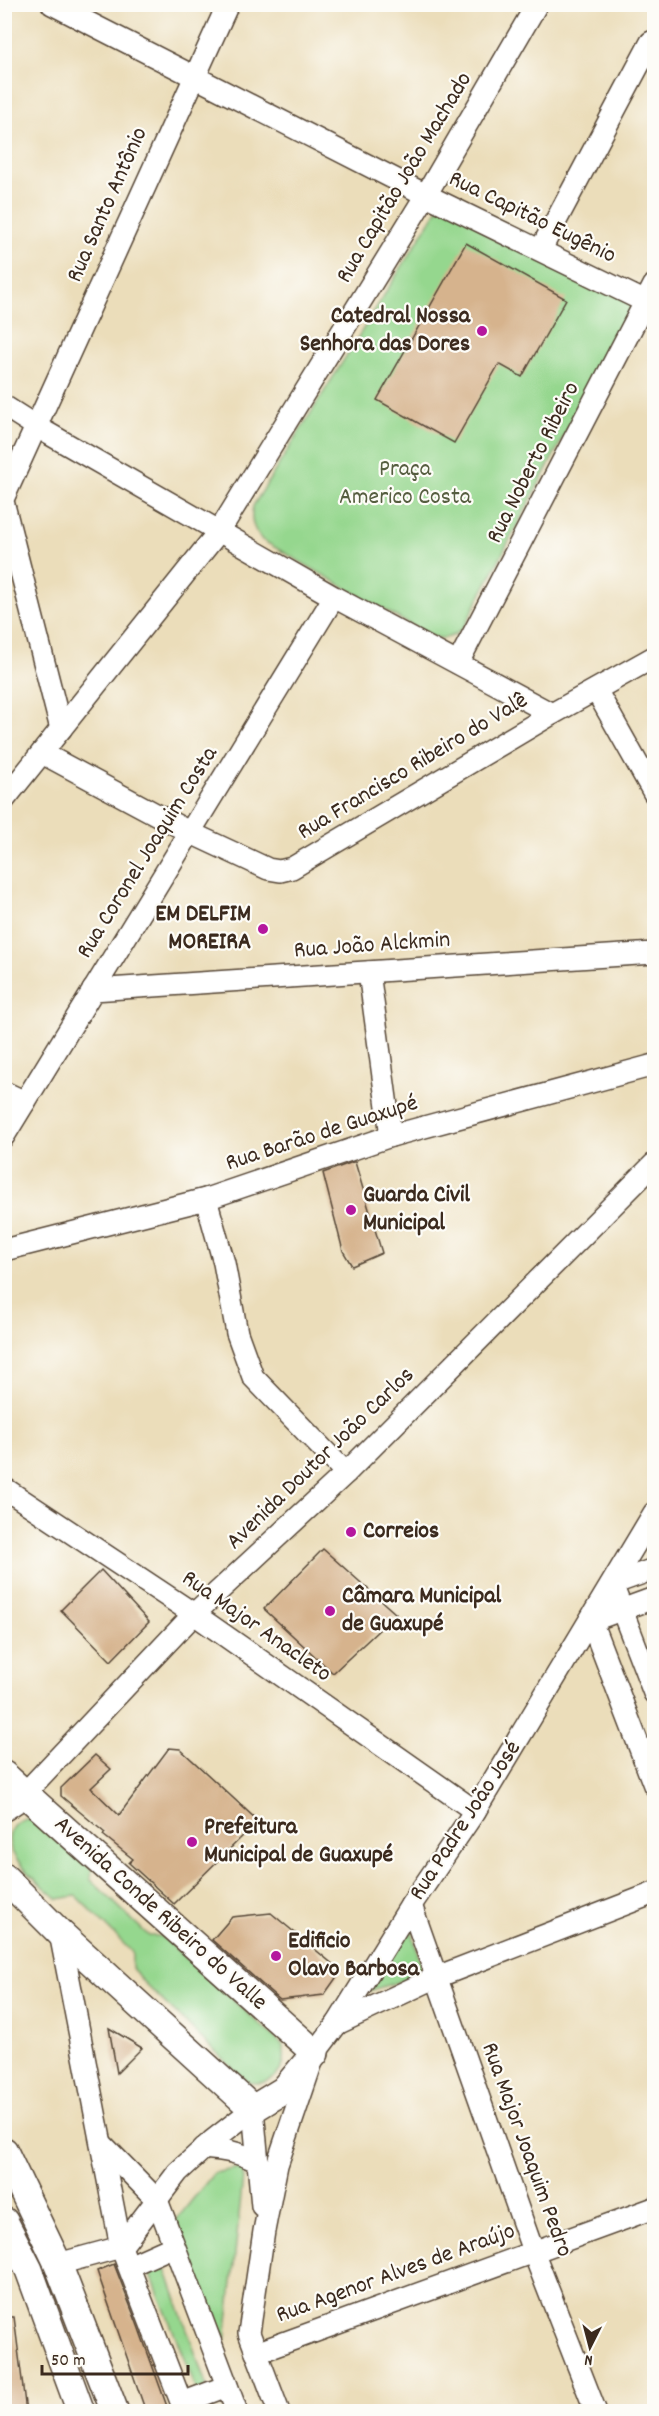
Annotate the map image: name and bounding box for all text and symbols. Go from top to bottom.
street label: Rua Capitão João Machado [328,66,482,290]
street label: Rua Santo Antônio [59,122,157,288]
street label: Rua Capitão Eugênio [442,163,622,273]
place label: Catedral Nossa Senhora das Dores [300,300,471,362]
marker: Catedral Nossa Senhora das Dores [475,324,489,338]
street label: Rua Noberto Ribeiro [479,376,589,550]
park label: Praça Americo Costa [339,453,472,515]
street label: Rua Francisco Ribeiro do Valê [291,685,535,849]
street label: Rua Coronel Joaquim Costa [69,740,228,966]
place label: EM DELFIM MOREIRA [155,898,251,960]
marker: EM DELFIM MOREIRA [256,922,270,936]
street label: Rua João Alckmin [293,924,451,968]
street label: Rua Barão de Guaxupé [222,1087,422,1181]
place label: Guarda Civil Municipal [363,1179,470,1241]
marker: Guarda Civil Municipal [344,1203,358,1217]
street label: Avenida Doutor João Carlos [219,1360,423,1558]
place label: Correios [363,1515,439,1549]
marker: Correios [344,1525,358,1539]
street label: Rua Major Anacleto [174,1562,338,1692]
place label: Câmara Municipal de Guaxupé [342,1580,501,1642]
marker: Câmara Municipal de Guaxupé [323,1604,337,1618]
street label: Rua Padre João José [401,1734,531,1908]
street label: Avenida Conde Ribeiro do Valle [46,1809,274,2019]
place label: Prefeitura Municipal de Guaxupé [204,1811,393,1873]
marker: Prefeitura Municipal de Guaxupé [185,1835,199,1849]
place label: Edificio Olavo Barbosa [288,1925,420,1987]
marker: Edificio Olavo Barbosa [269,1949,283,1963]
street label: Rua Major Joaquim Pedro [471,2038,581,2262]
street label: Rua Agenor Alves de Araújo [272,2215,520,2333]
north arrow [560,2317,620,2377]
scale bar [42,2338,188,2376]
text: N [583,2348,594,2371]
text: 50 m [51,2349,86,2374]

